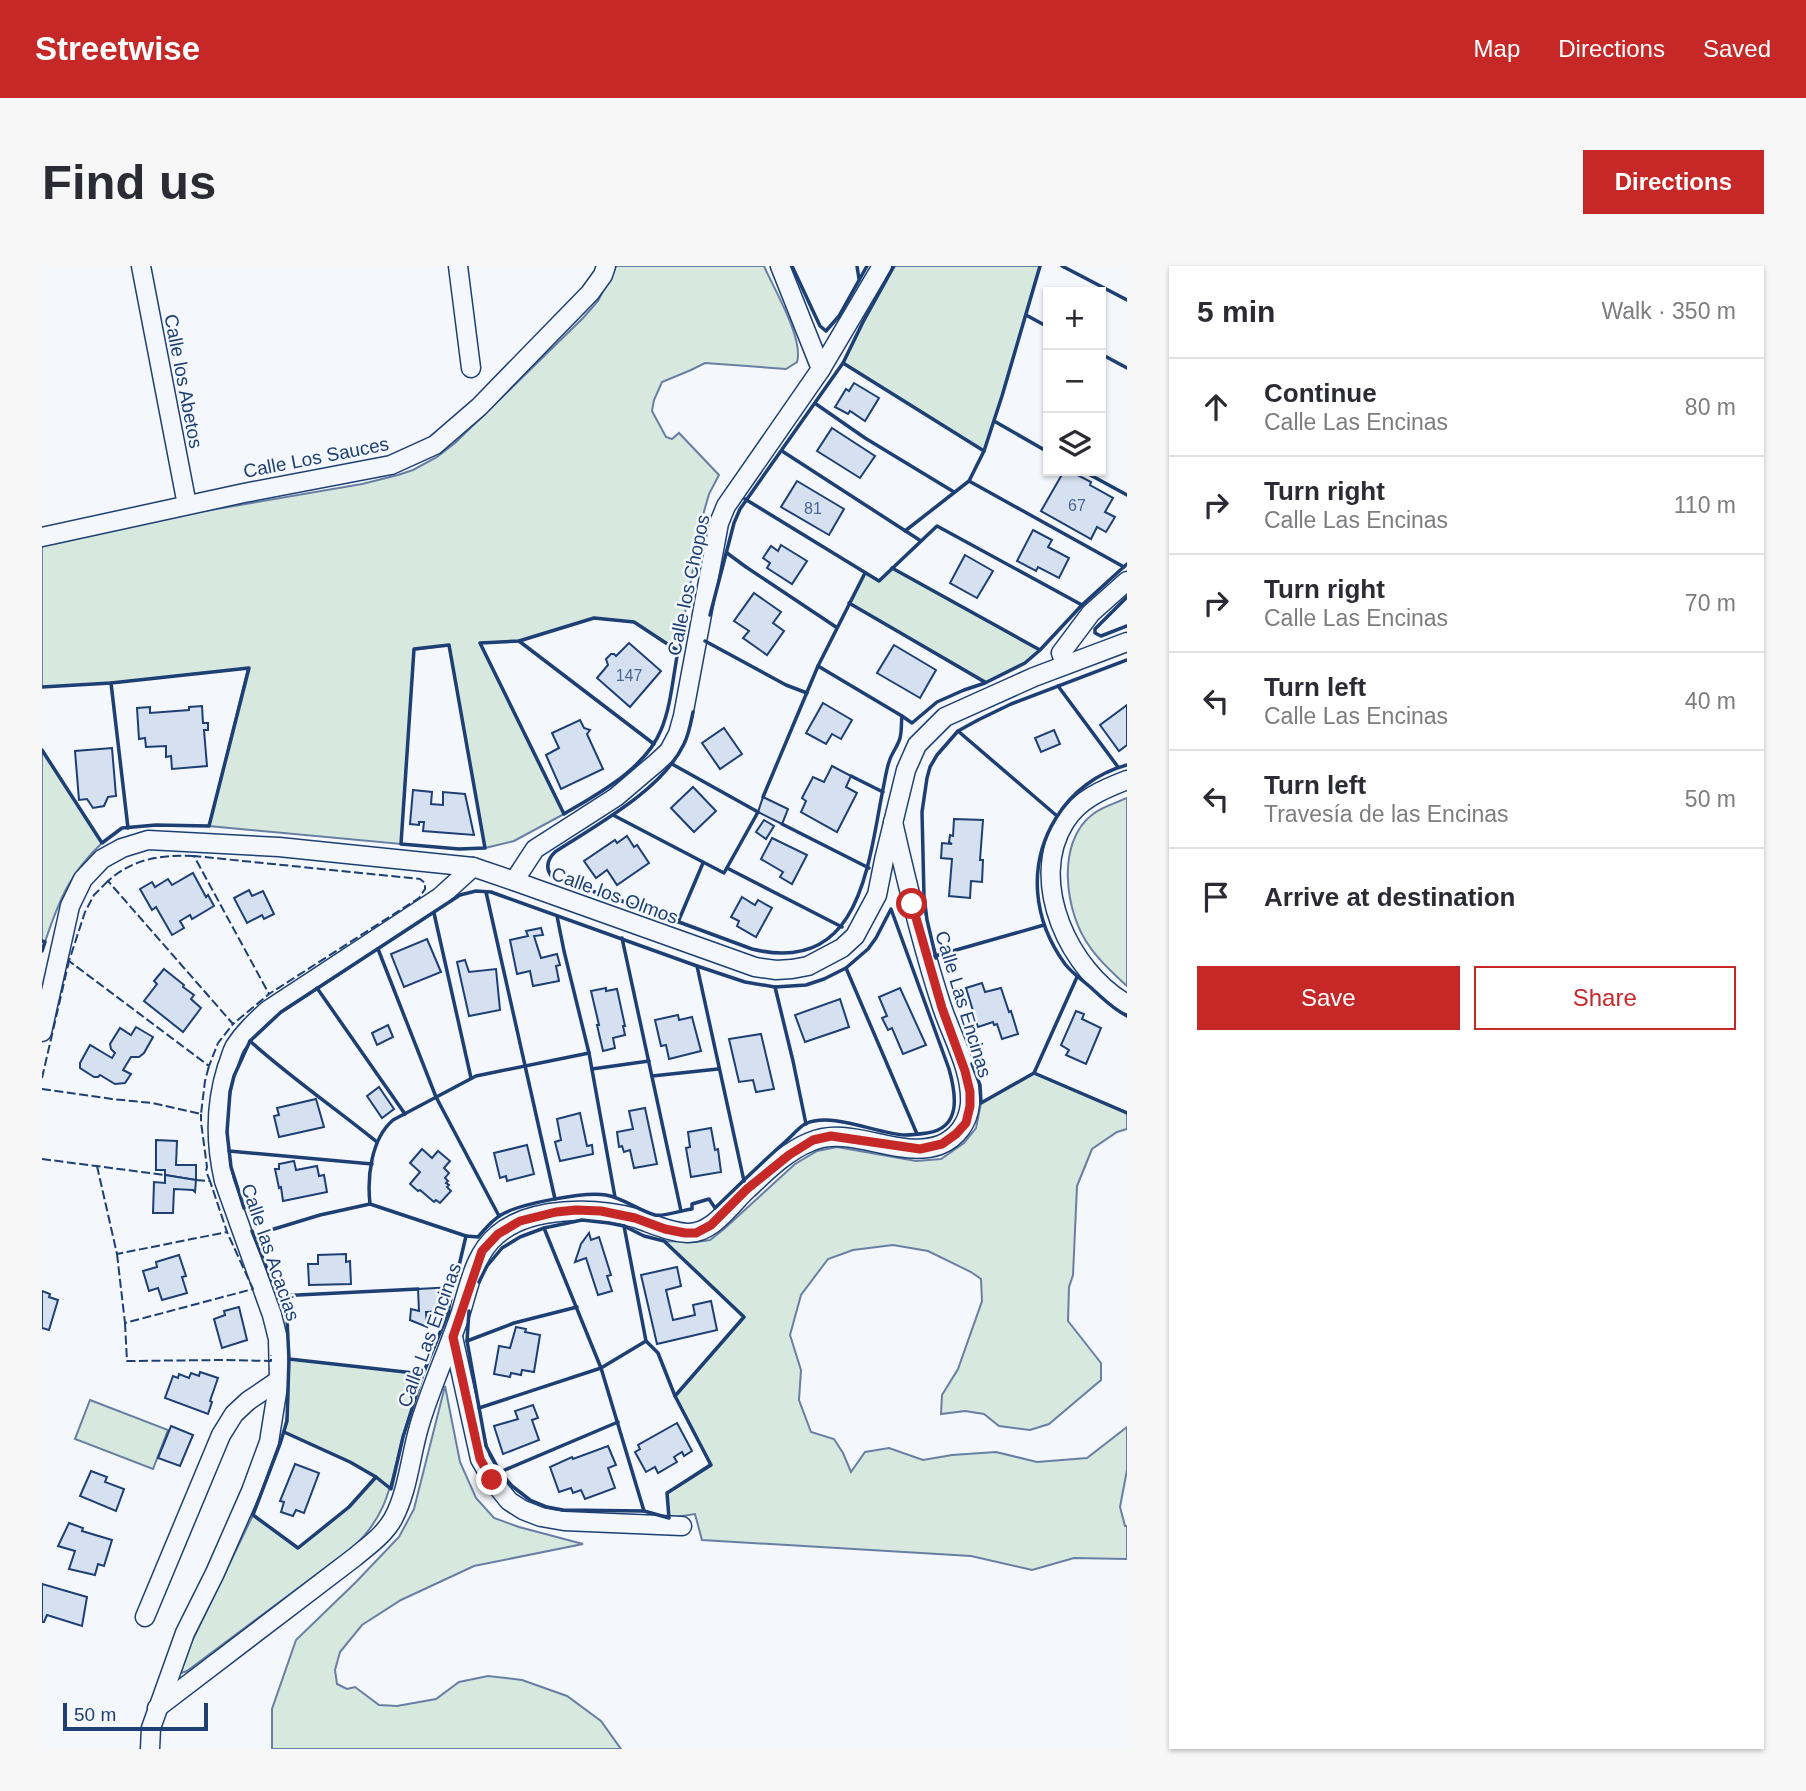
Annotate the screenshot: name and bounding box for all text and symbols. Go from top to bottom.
text: Streetwise [35,30,200,67]
text: Map [1474,35,1520,62]
text: Directions [1558,35,1665,62]
text: Saved [1703,35,1771,62]
button: Directions [1583,150,1764,214]
text: Find us [42,155,216,209]
map controls [1043,287,1106,476]
button: + [1043,287,1106,350]
text: 5 min [1197,295,1275,328]
text: Walk · 350 m [1601,298,1736,324]
street label: Calle los Abetos [160,312,207,450]
button: − [1043,350,1106,413]
text: Continue [1264,378,1377,408]
icon: ahead [1197,388,1235,426]
text: 80 m [1685,394,1736,420]
text: Calle Las Encinas [1264,409,1448,435]
button: layers [1043,413,1106,476]
street label: Calle Los Sauces [242,433,391,482]
text: Turn right [1264,476,1385,506]
icon: right [1197,486,1235,524]
text: 110 m [1674,492,1736,518]
house number: 67 [1068,497,1086,514]
house number: 81 [804,500,822,517]
text: Calle Las Encinas [1264,507,1448,533]
street label: Calle los Chopos [663,513,714,658]
text: Turn right [1264,574,1385,604]
icon: right [1197,584,1235,622]
text: 70 m [1685,590,1736,616]
text: Calle Las Encinas [1264,605,1448,631]
house number: 147 [616,667,642,684]
text: Turn left [1264,672,1366,702]
icon: left [1197,682,1235,720]
text: 40 m [1685,688,1736,714]
text: Calle Las Encinas [1264,703,1448,729]
text: Turn left [1264,770,1366,800]
icon: left [1197,780,1235,818]
text: 50 m [1685,786,1736,812]
text: Travesía de las Encinas [1264,801,1509,827]
street label: Calle los Olmos [549,863,681,928]
icon: arrive [1197,878,1235,916]
text: Arrive at destination [1264,882,1515,912]
route start [896,888,927,919]
street label: Calle Las Encinas [931,928,996,1080]
button: Save [1197,966,1460,1030]
button: Share [1474,966,1736,1030]
street label: Calle las Acacias [237,1181,304,1323]
street label: Calle Las Encinas [394,1260,465,1410]
route end [476,1464,507,1495]
scale bar [63,1700,208,1732]
text: 50 m [74,1704,116,1725]

